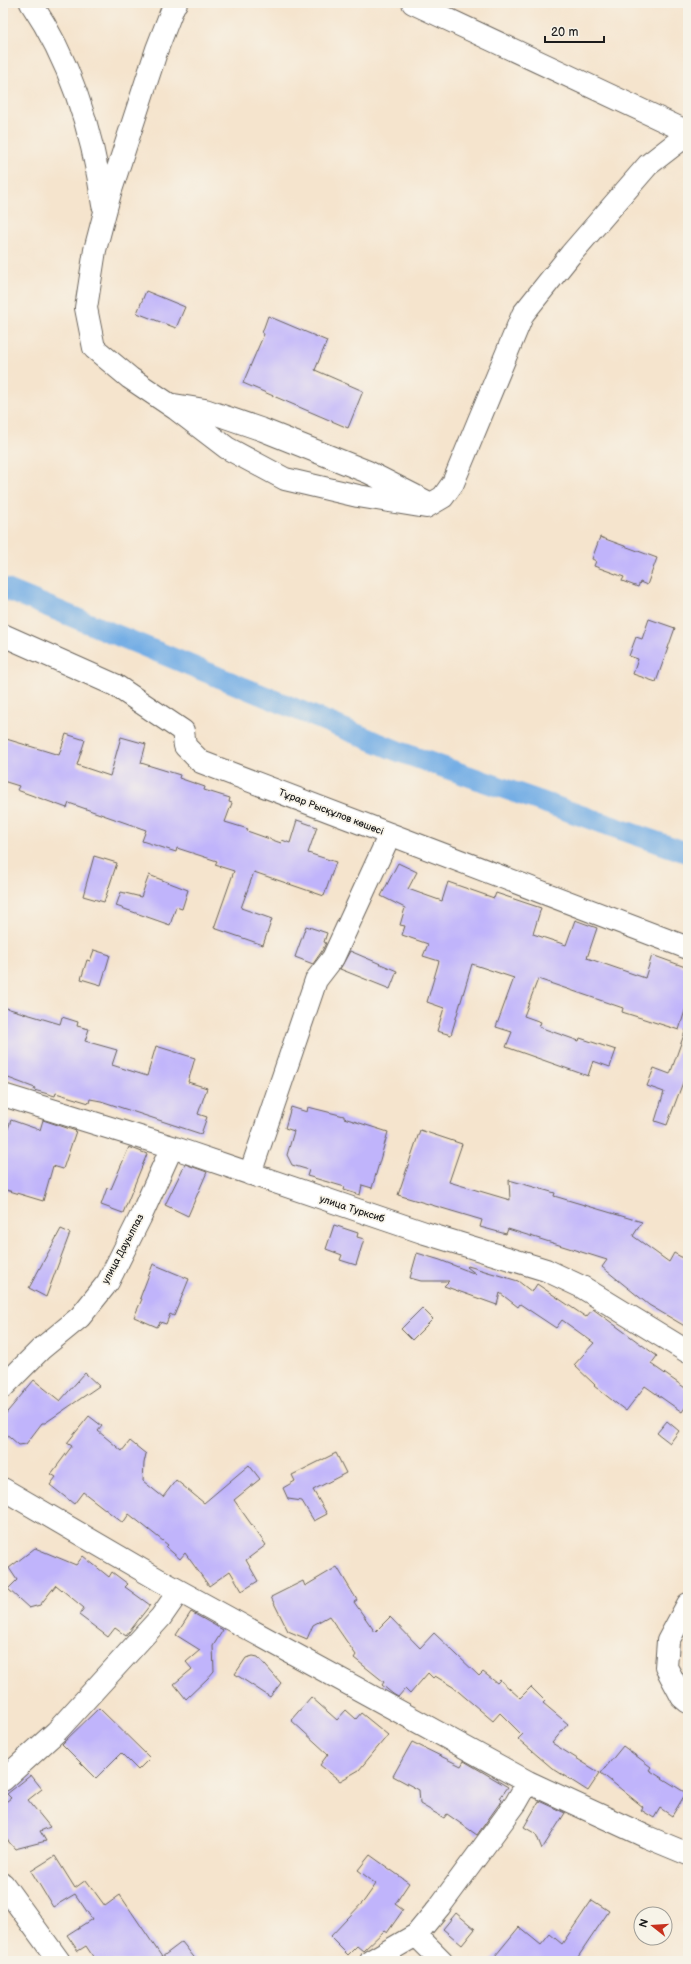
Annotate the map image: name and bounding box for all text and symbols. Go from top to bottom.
scale bar [545,18,604,44]
text: 20 m [551,25,578,40]
street label: Тұрар Рысқұлов көшесі [277,786,385,838]
street label: улица Турксиб [318,1193,386,1225]
street label: улица Дауылпаз [100,1212,147,1286]
north arrow [633,1906,673,1946]
text: N [636,1917,651,1929]

